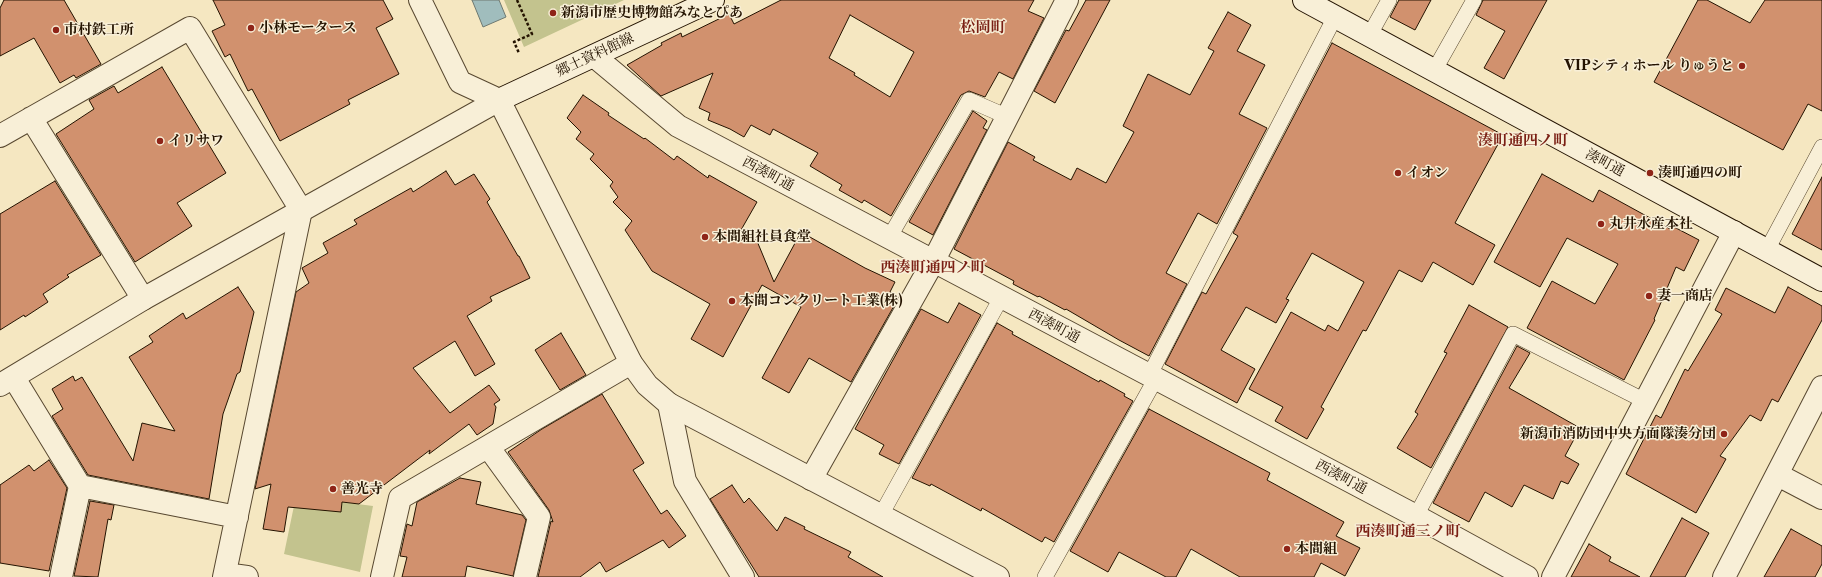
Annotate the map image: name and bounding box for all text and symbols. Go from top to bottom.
place label: 新潟市歴史博物館みなとぴあ [561,5,743,21]
marker: 新潟市歴史博物館みなとぴあ [548,8,558,18]
district label: 松岡町 [961,19,1005,37]
place label: 小林モータース [259,20,356,36]
place label: 市村鉄工所 [64,22,134,38]
marker: 小林モータース [246,23,256,33]
marker: 市村鉄工所 [51,25,61,35]
street label: 郷土資料館線 [553,30,637,80]
place label: VIPシティホール りゅうと [1564,58,1734,74]
marker: VIPシティホール りゅうと [1737,61,1747,71]
district label: 湊町通四ノ町 [1478,132,1568,150]
place label: イリサワ [168,133,224,149]
marker: イリサワ [155,136,165,146]
street label: 湊町通 [1583,146,1627,180]
street label: 西湊町通 [739,153,797,195]
place label: イオン [1406,165,1448,181]
place label: 湊町通四の町 [1658,165,1742,181]
marker: イオン [1393,168,1403,178]
marker: 湊町通四の町 [1645,168,1655,178]
place label: 丸井水産本社 [1609,216,1693,232]
marker: 丸井水産本社 [1596,219,1606,229]
place label: 本間組社員食堂 [713,229,811,245]
marker: 本間組社員食堂 [700,232,710,242]
district label: 西湊町通四ノ町 [881,259,985,277]
place label: 妻一商店 [1657,288,1713,304]
marker: 妻一商店 [1644,291,1654,301]
place label: 本間コンクリート工業(株) [740,293,903,309]
marker: 本間コンクリート工業(株) [727,296,737,306]
street label: 西湊町通 [1025,305,1083,347]
place label: 新潟市消防団中央方面隊湊分団 [1520,426,1716,442]
marker: 新潟市消防団中央方面隊湊分団 [1719,429,1729,439]
street label: 西湊町通 [1312,456,1370,498]
place label: 善光寺 [341,481,383,497]
marker: 善光寺 [328,484,338,494]
district label: 西湊町通三ノ町 [1356,523,1460,541]
place label: 本間組 [1295,541,1337,557]
marker: 本間組 [1282,544,1292,554]

